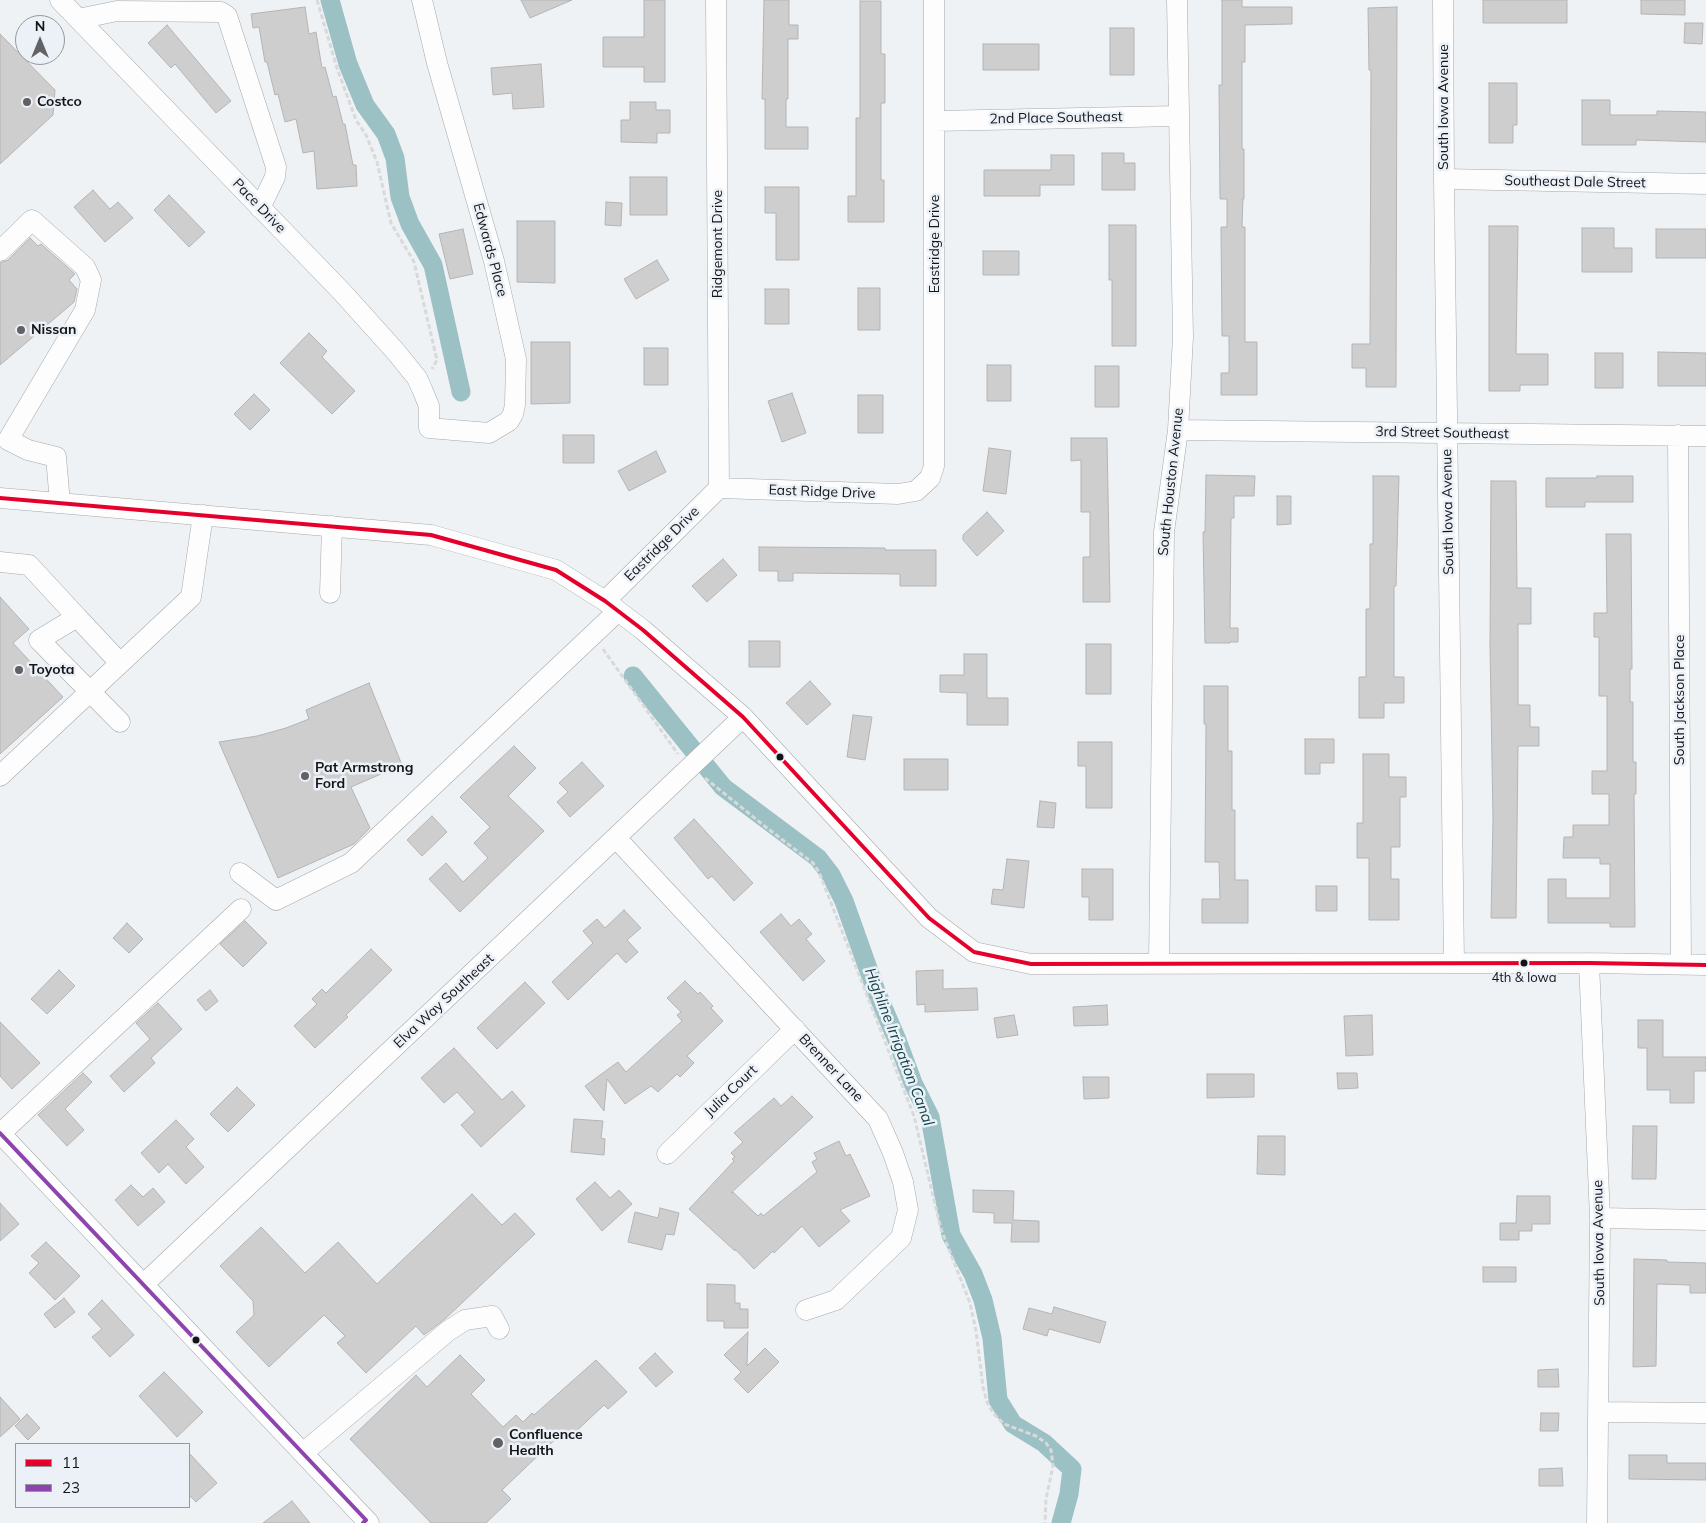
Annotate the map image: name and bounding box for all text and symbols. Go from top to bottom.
north arrow [15,15,65,65]
text: N [35,17,45,35]
street label: South Iowa Avenue [1436,44,1452,170]
place label: Costco [37,94,82,110]
marker: Costco [21,96,33,108]
street label: 2nd Place Southeast [989,108,1123,128]
street label: Southeast Dale Street [1504,172,1646,192]
street label: Pace Drive [229,175,289,237]
street label: Ridgemont Drive [710,190,726,298]
street label: Eastridge Drive [927,195,943,293]
street label: Edwards Place [469,201,511,299]
place label: Nissan [31,322,76,338]
marker: Nissan [15,324,27,336]
street label: South Houston Avenue [1155,407,1187,557]
street label: 3rd Street Southeast [1375,423,1509,443]
street label: South Iowa Avenue [1439,449,1457,575]
street label: East Ridge Drive [768,482,876,502]
street label: Eastridge Drive [621,503,703,585]
street label: South Jackson Place [1672,635,1688,765]
place label: Toyota [29,662,74,678]
marker: Toyota [13,664,25,676]
unlabelled marker [775,752,785,762]
place label: Pat Armstrong Ford [315,760,413,792]
marker: Pat Armstrong Ford [299,770,311,782]
street label: Elva Way Southeast [390,950,498,1052]
marker: 4th & Iowa [1519,958,1529,968]
water label: Highline Irrigation Canal [861,965,937,1129]
place label: 4th & Iowa [1491,970,1557,986]
street label: Brenner Lane [795,1031,867,1105]
street label: Julia Court [701,1062,761,1120]
street label: South Iowa Avenue [1590,1180,1608,1306]
unlabelled marker [191,1335,201,1345]
place label: Confluence Health [509,1427,583,1460]
marker: Confluence Health [491,1436,505,1450]
legend [15,1443,190,1508]
text: 11 [62,1453,80,1472]
text: 23 [62,1478,80,1497]

